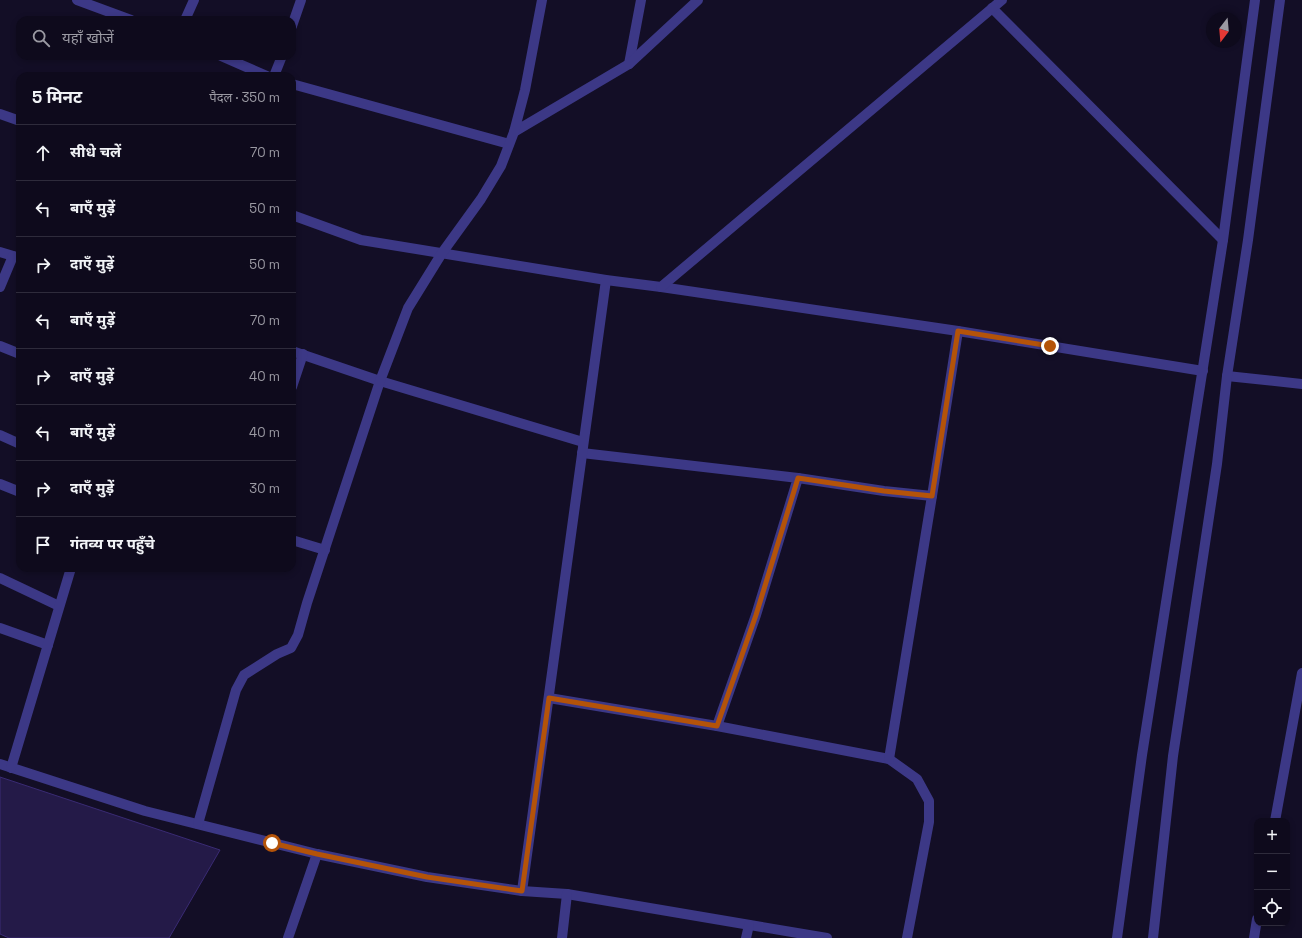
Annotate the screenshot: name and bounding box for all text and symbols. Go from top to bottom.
north arrow [1206,12,1242,48]
search box [16,16,296,60]
icon: search [30,27,52,49]
text: यहाँ खोजें [62,28,114,47]
text: 5 मिनट [32,86,82,108]
text: पैदल · 350 m [209,89,280,106]
icon: ahead [32,142,54,164]
text: सीधे चलें [70,142,121,161]
text: 70 m [250,144,280,161]
icon: left [32,198,54,220]
text: बाएँ मुड़ें [70,198,115,217]
text: 50 m [249,200,280,217]
icon: right [32,254,54,276]
text: दाएँ मुड़ें [70,254,114,273]
text: 50 m [249,256,280,273]
icon: left [32,310,54,332]
text: बाएँ मुड़ें [70,310,115,329]
text: 70 m [250,312,280,329]
route end [1041,337,1059,355]
icon: right [32,366,54,388]
text: दाएँ मुड़ें [70,366,114,385]
text: 40 m [249,368,280,385]
icon: left [32,422,54,444]
text: बाएँ मुड़ें [70,422,115,441]
text: 40 m [249,424,280,441]
icon: right [32,478,54,500]
text: दाएँ मुड़ें [70,478,114,497]
text: 30 m [249,480,280,497]
icon: arrive [32,534,54,556]
text: गंतव्य पर पहुँचे [70,534,155,553]
map controls [1254,818,1290,926]
button: + [1254,818,1290,854]
route start [263,834,281,852]
button: − [1254,854,1290,890]
button: locate [1254,890,1290,926]

